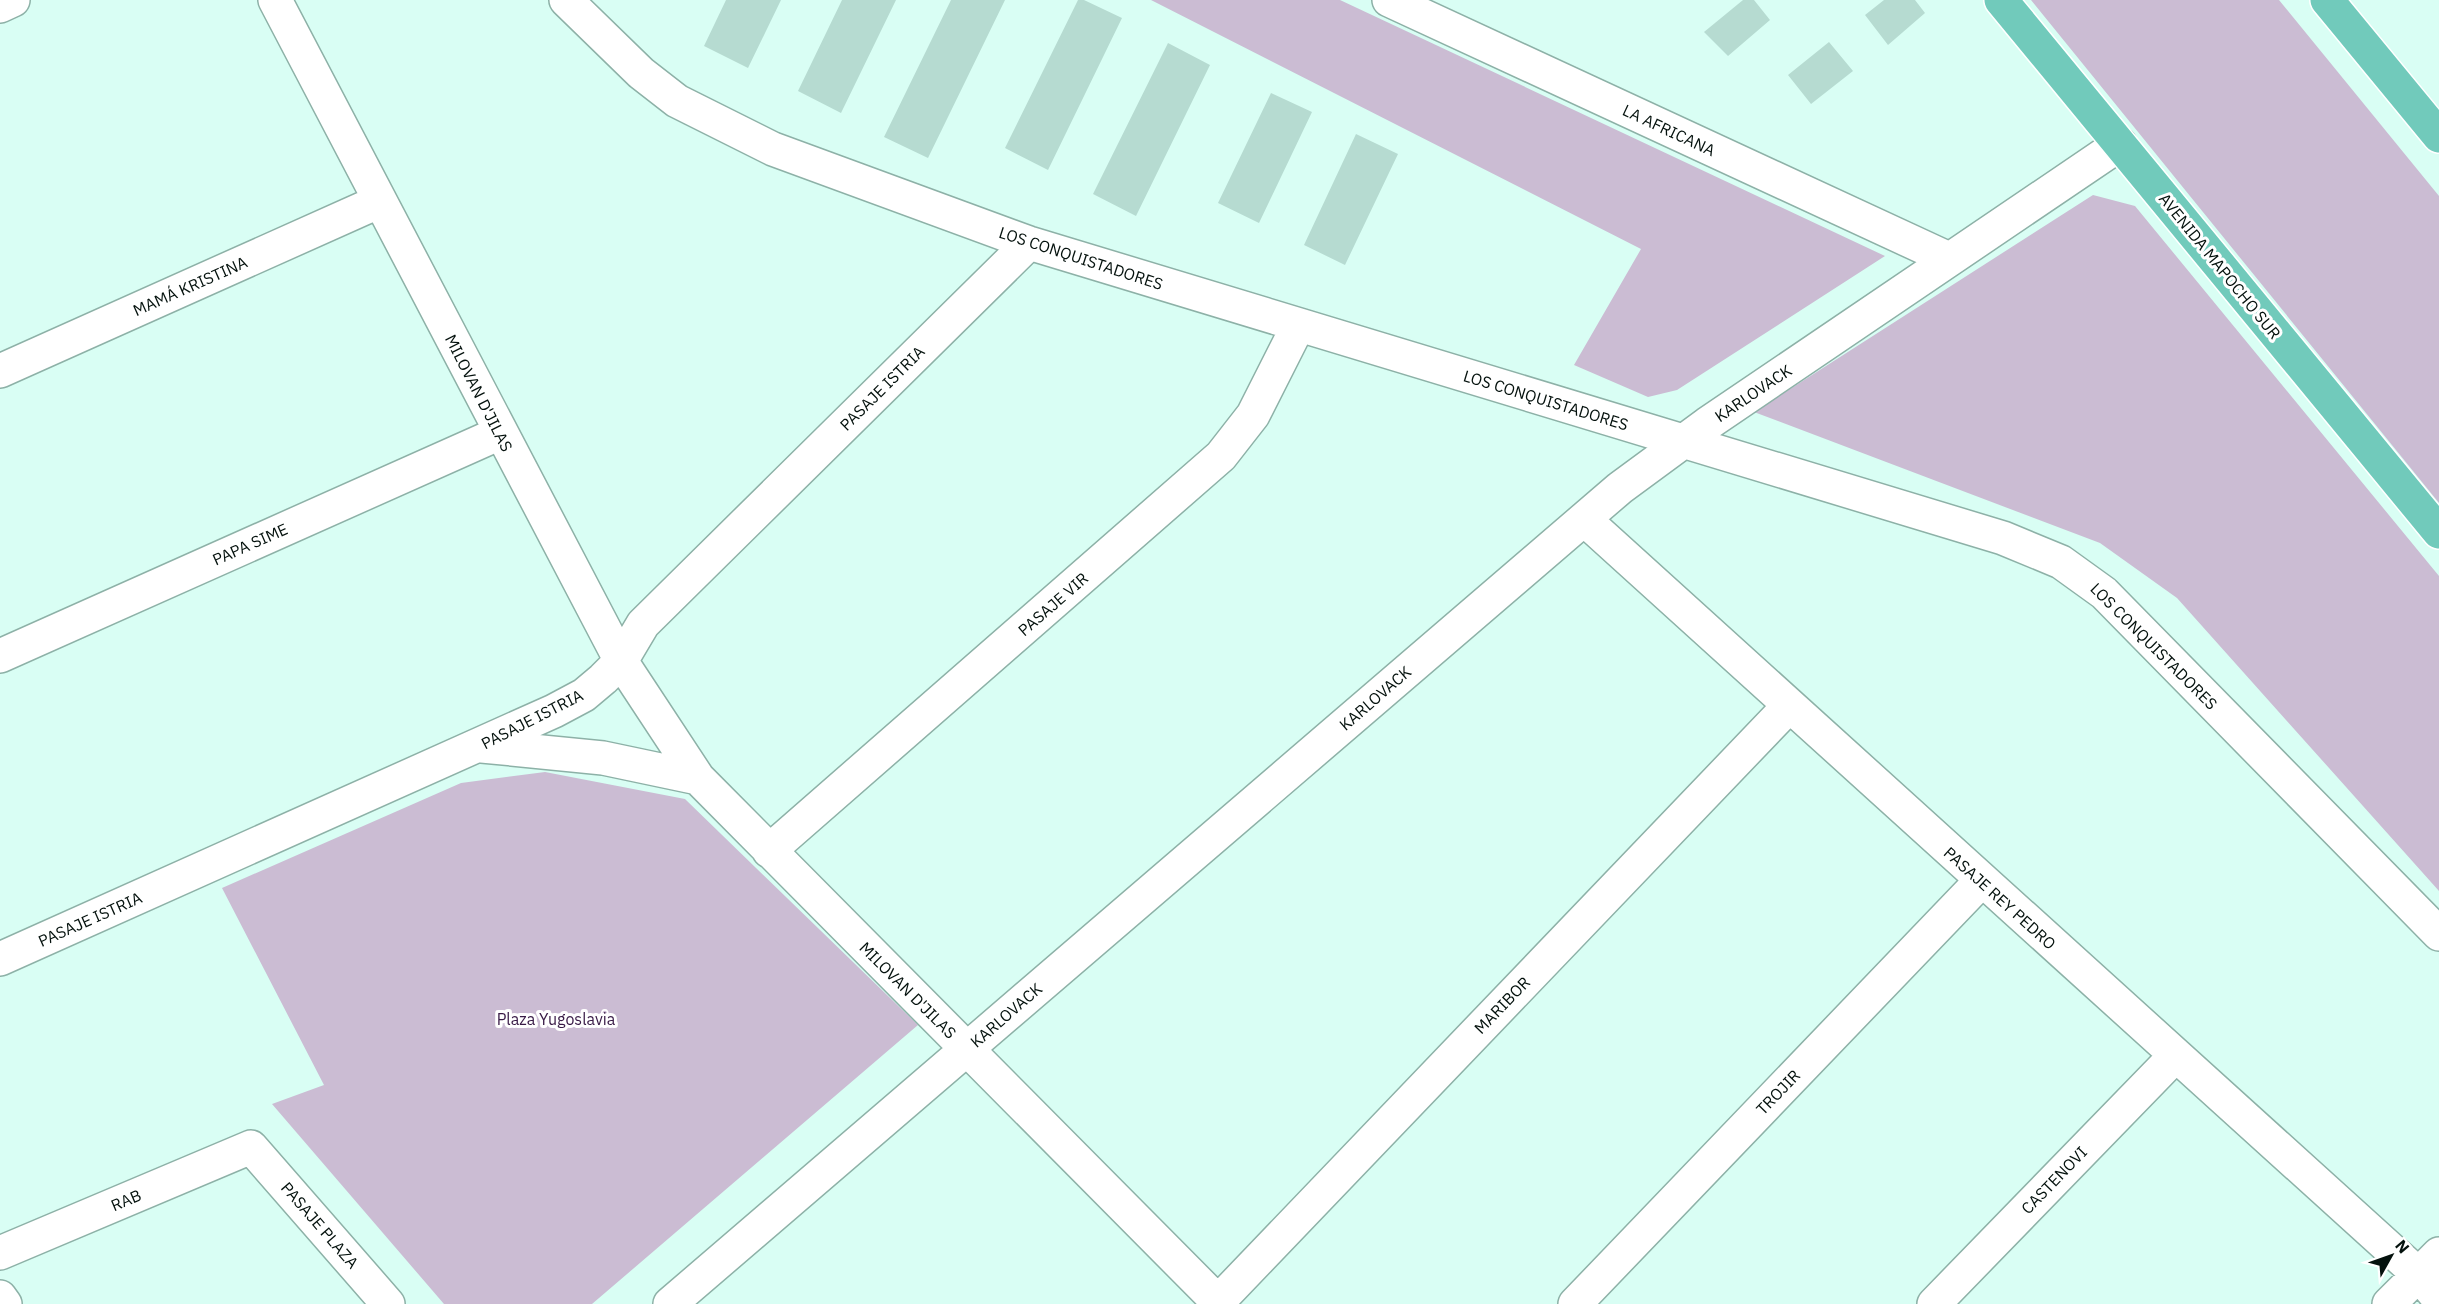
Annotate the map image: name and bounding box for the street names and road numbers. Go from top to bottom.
street label: LA AFRICANA [1619,100,1719,160]
street label: AVENIDA MAPOCHO SUR [2155,189,2285,343]
street label: LOS CONQUISTADORES [996,222,1166,294]
street label: MAMÁ KRISTINA [129,251,250,320]
street label: MILOVAN D'JILAS [441,331,517,455]
street label: PASAJE ISTRIA [835,341,929,435]
street label: KARLOVACK [1711,360,1795,426]
street label: LOS CONQUISTADORES [1461,365,1631,435]
street label: PAPA SIME [209,519,291,569]
street label: PASAJE VIR [1014,568,1092,640]
street label: LOS CONQUISTADORES [2086,578,2222,714]
street label: KARLOVACK [1335,661,1415,735]
street label: PASAJE ISTRIA [478,685,586,753]
street label: PASAJE REY PEDRO [1940,842,2060,954]
street label: PASAJE ISTRIA [35,887,145,951]
street label: MILOVAN D'JILAS [855,937,961,1043]
street label: MARIBOR [1470,972,1534,1038]
street label: KARLOVACK [966,978,1046,1052]
street label: TROJIR [1752,1065,1804,1119]
street label: CASTENOVI [2017,1142,2091,1218]
street label: PASAJE PLAZA [277,1178,363,1272]
street label: RAB [108,1185,144,1215]

